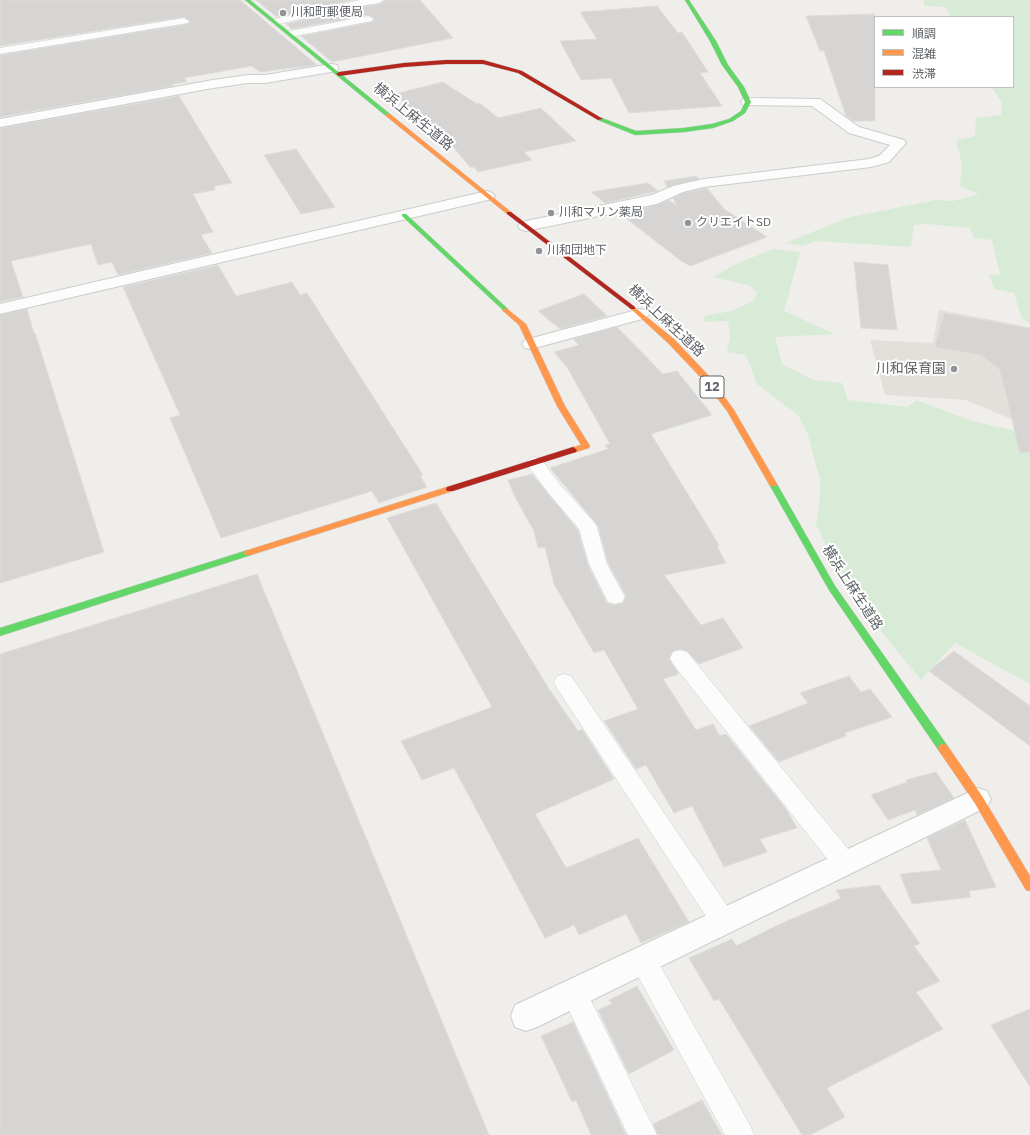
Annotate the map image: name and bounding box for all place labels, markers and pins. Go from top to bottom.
place label: 川和町郵便局 [291,6,363,20]
marker: 川和町郵便局 [278,8,288,18]
place label: 川和マリン薬局 [559,206,643,220]
marker: 川和マリン薬局 [546,208,556,218]
place label: クリエイトSD [696,216,771,230]
marker: クリエイトSD [683,218,693,228]
place label: 川和団地下 [547,244,607,258]
marker: 川和団地下 [534,246,544,256]
place label: 川和保育園 [876,361,946,377]
marker: 川和保育園 [949,364,959,374]

